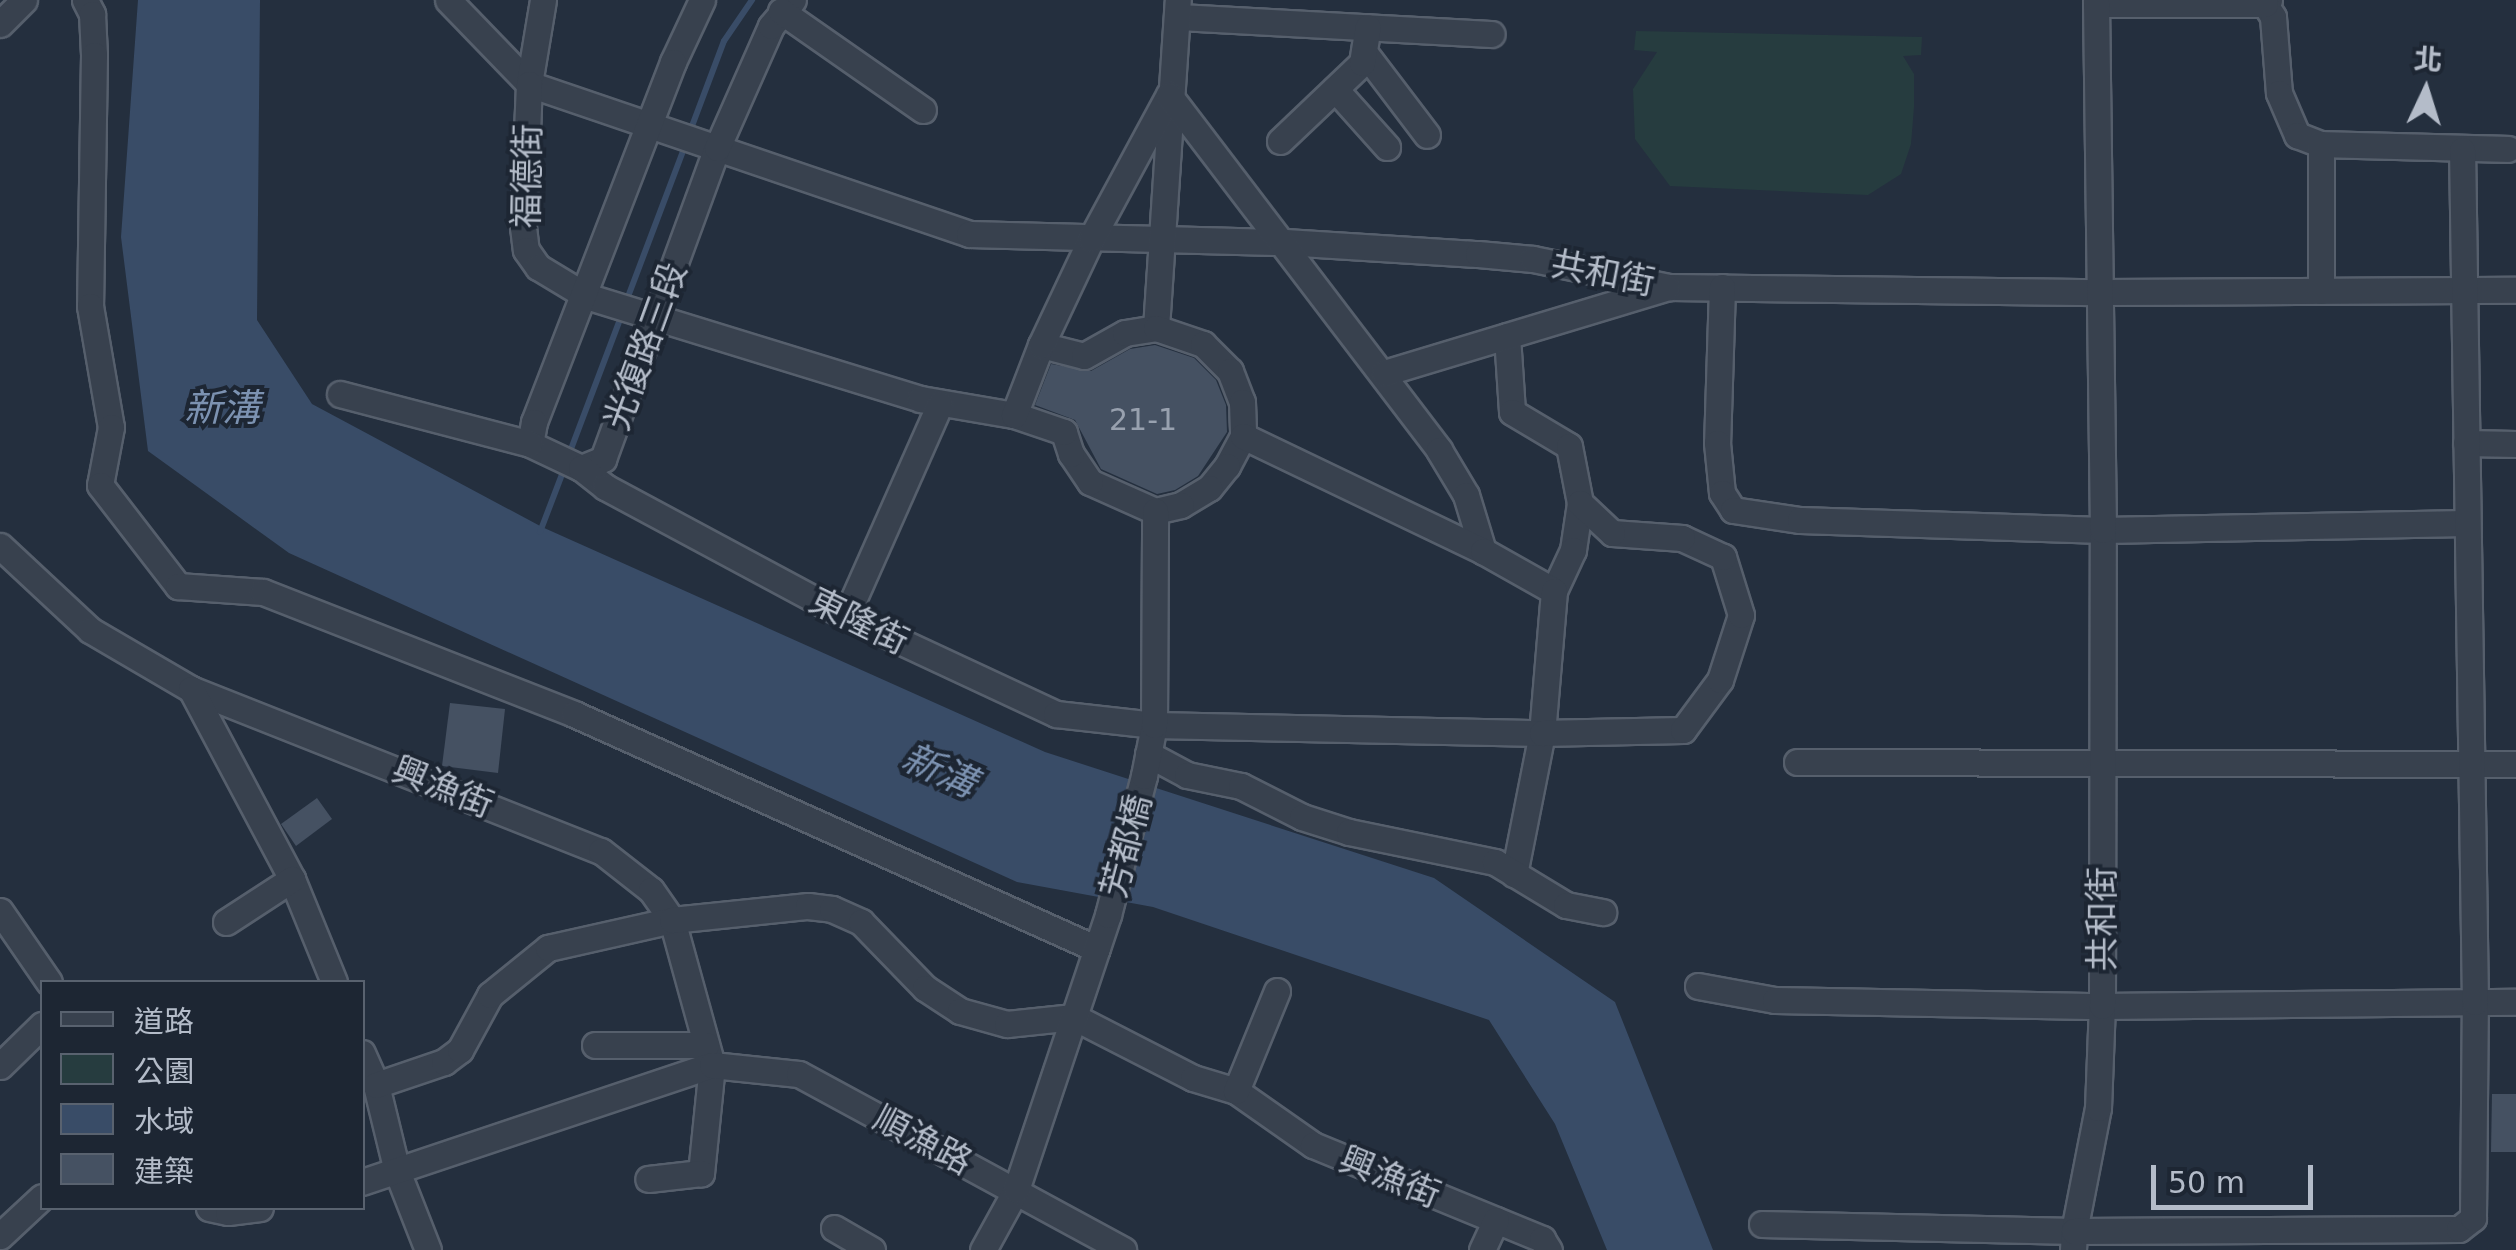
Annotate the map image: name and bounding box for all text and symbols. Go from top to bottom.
north arrow [2376,40,2476,140]
text: 北 [2413,42,2443,77]
street label: 福德街 [505,123,549,229]
street label: 共和街 [1547,242,1659,304]
street label: 光復路三段 [595,257,695,435]
water label: 新溝 [184,386,260,432]
house number: 21-1 [1109,402,1177,438]
street label: 東隆街 [803,579,915,663]
water label: 新溝 [895,735,983,807]
street label: 興漁街 [386,748,500,826]
street label: 芳都橋 [1092,790,1160,902]
street label: 共和街 [2081,867,2123,971]
legend [40,980,365,1210]
text: 道路 [134,1004,194,1039]
text: 公園 [134,1054,194,1089]
street label: 順漁路 [867,1097,979,1183]
text: 水域 [134,1104,194,1139]
street label: 興漁街 [1333,1138,1447,1216]
scale bar [2156,1145,2318,1207]
text: 建築 [134,1154,194,1189]
text: 50 m [2168,1165,2245,1200]

